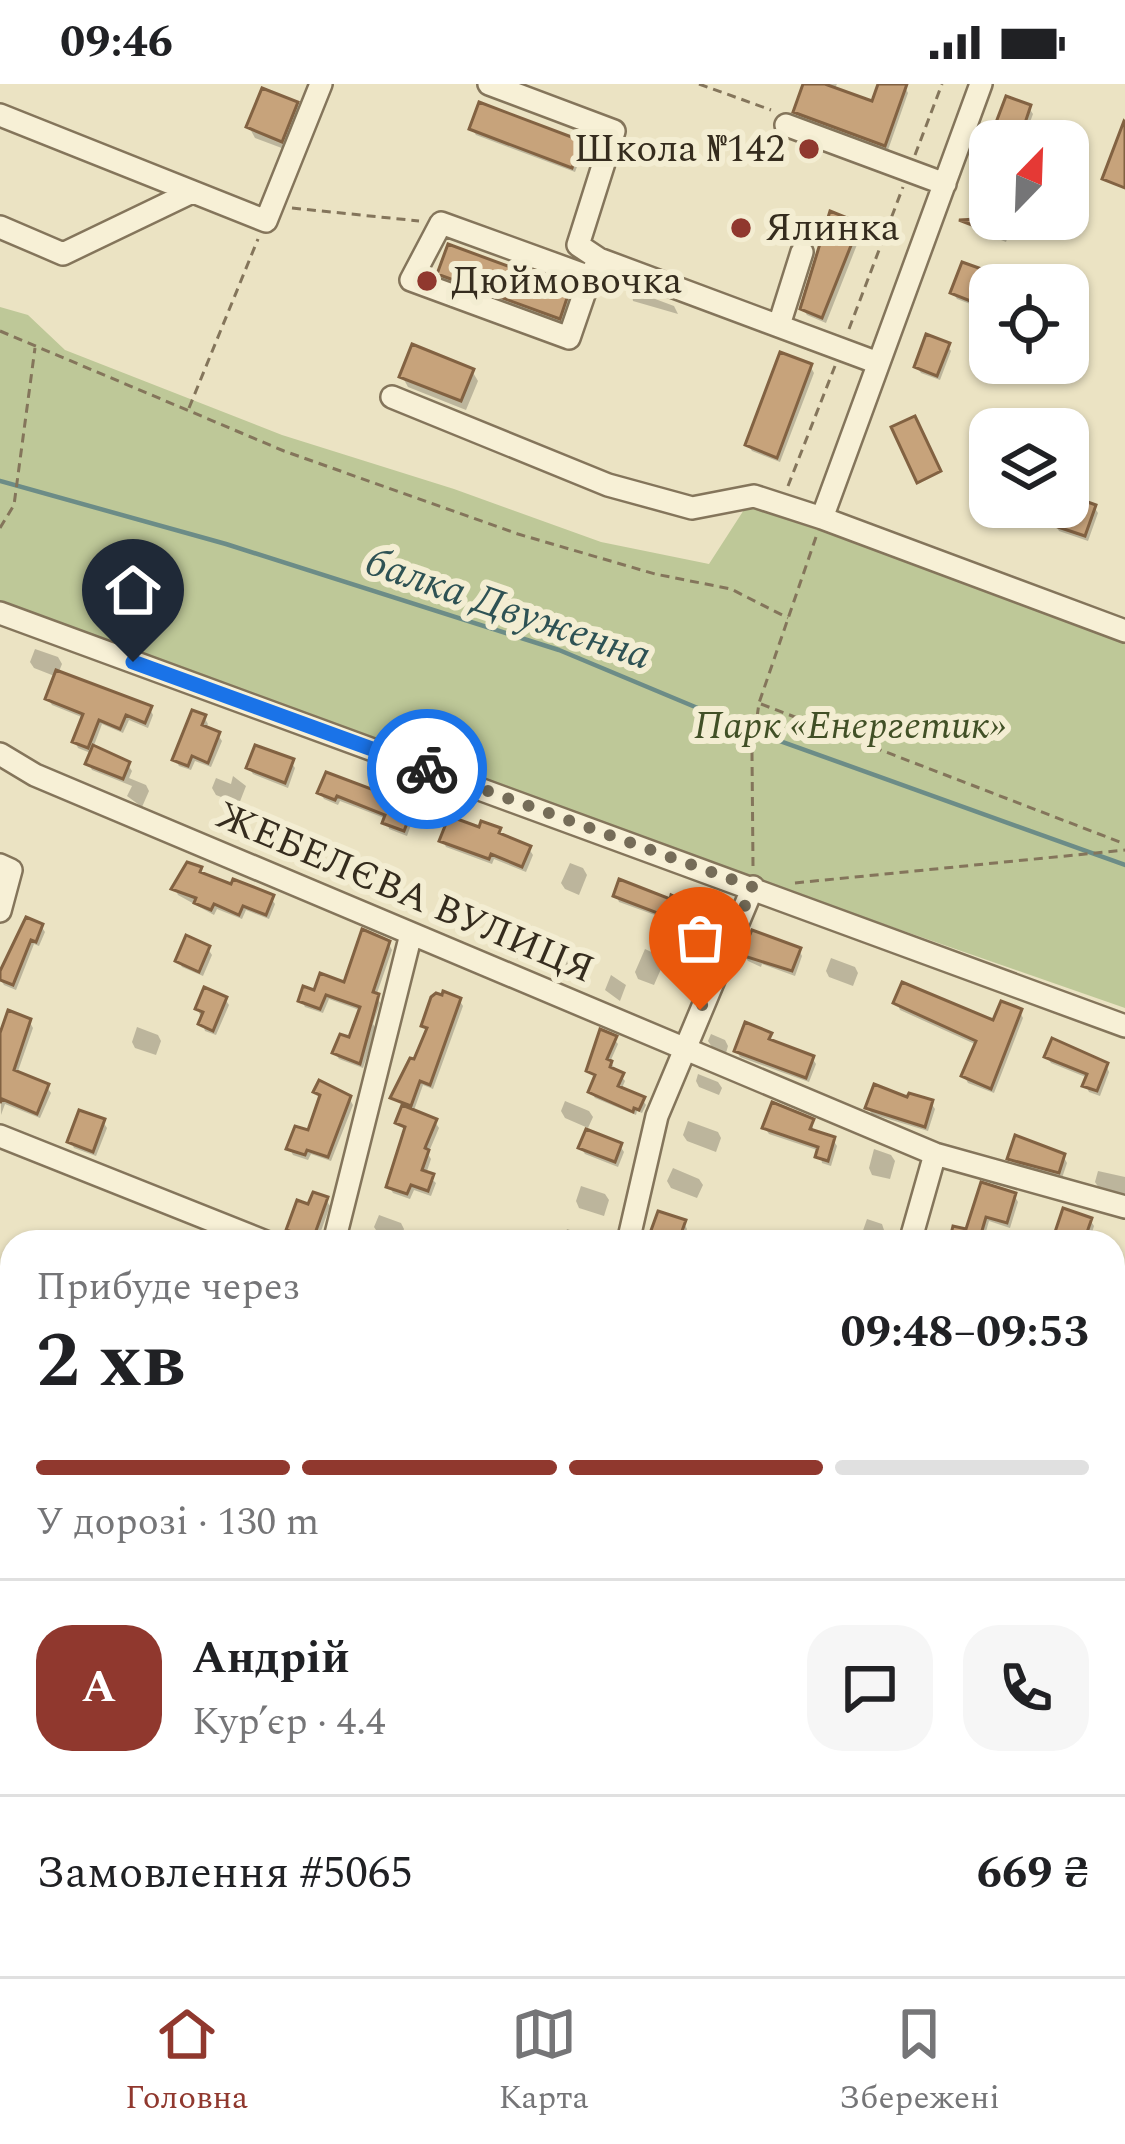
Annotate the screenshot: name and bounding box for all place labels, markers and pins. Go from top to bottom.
place label: Школа №142 [574,120,785,179]
marker: Школа №142 [796,136,822,162]
place label: Ялинка [765,199,900,258]
marker: Ялинка [728,215,754,241]
place label: Дюймовочка [451,252,682,311]
marker: Дюймовочка [414,268,440,294]
pin [82,539,184,662]
pin [649,887,751,1010]

